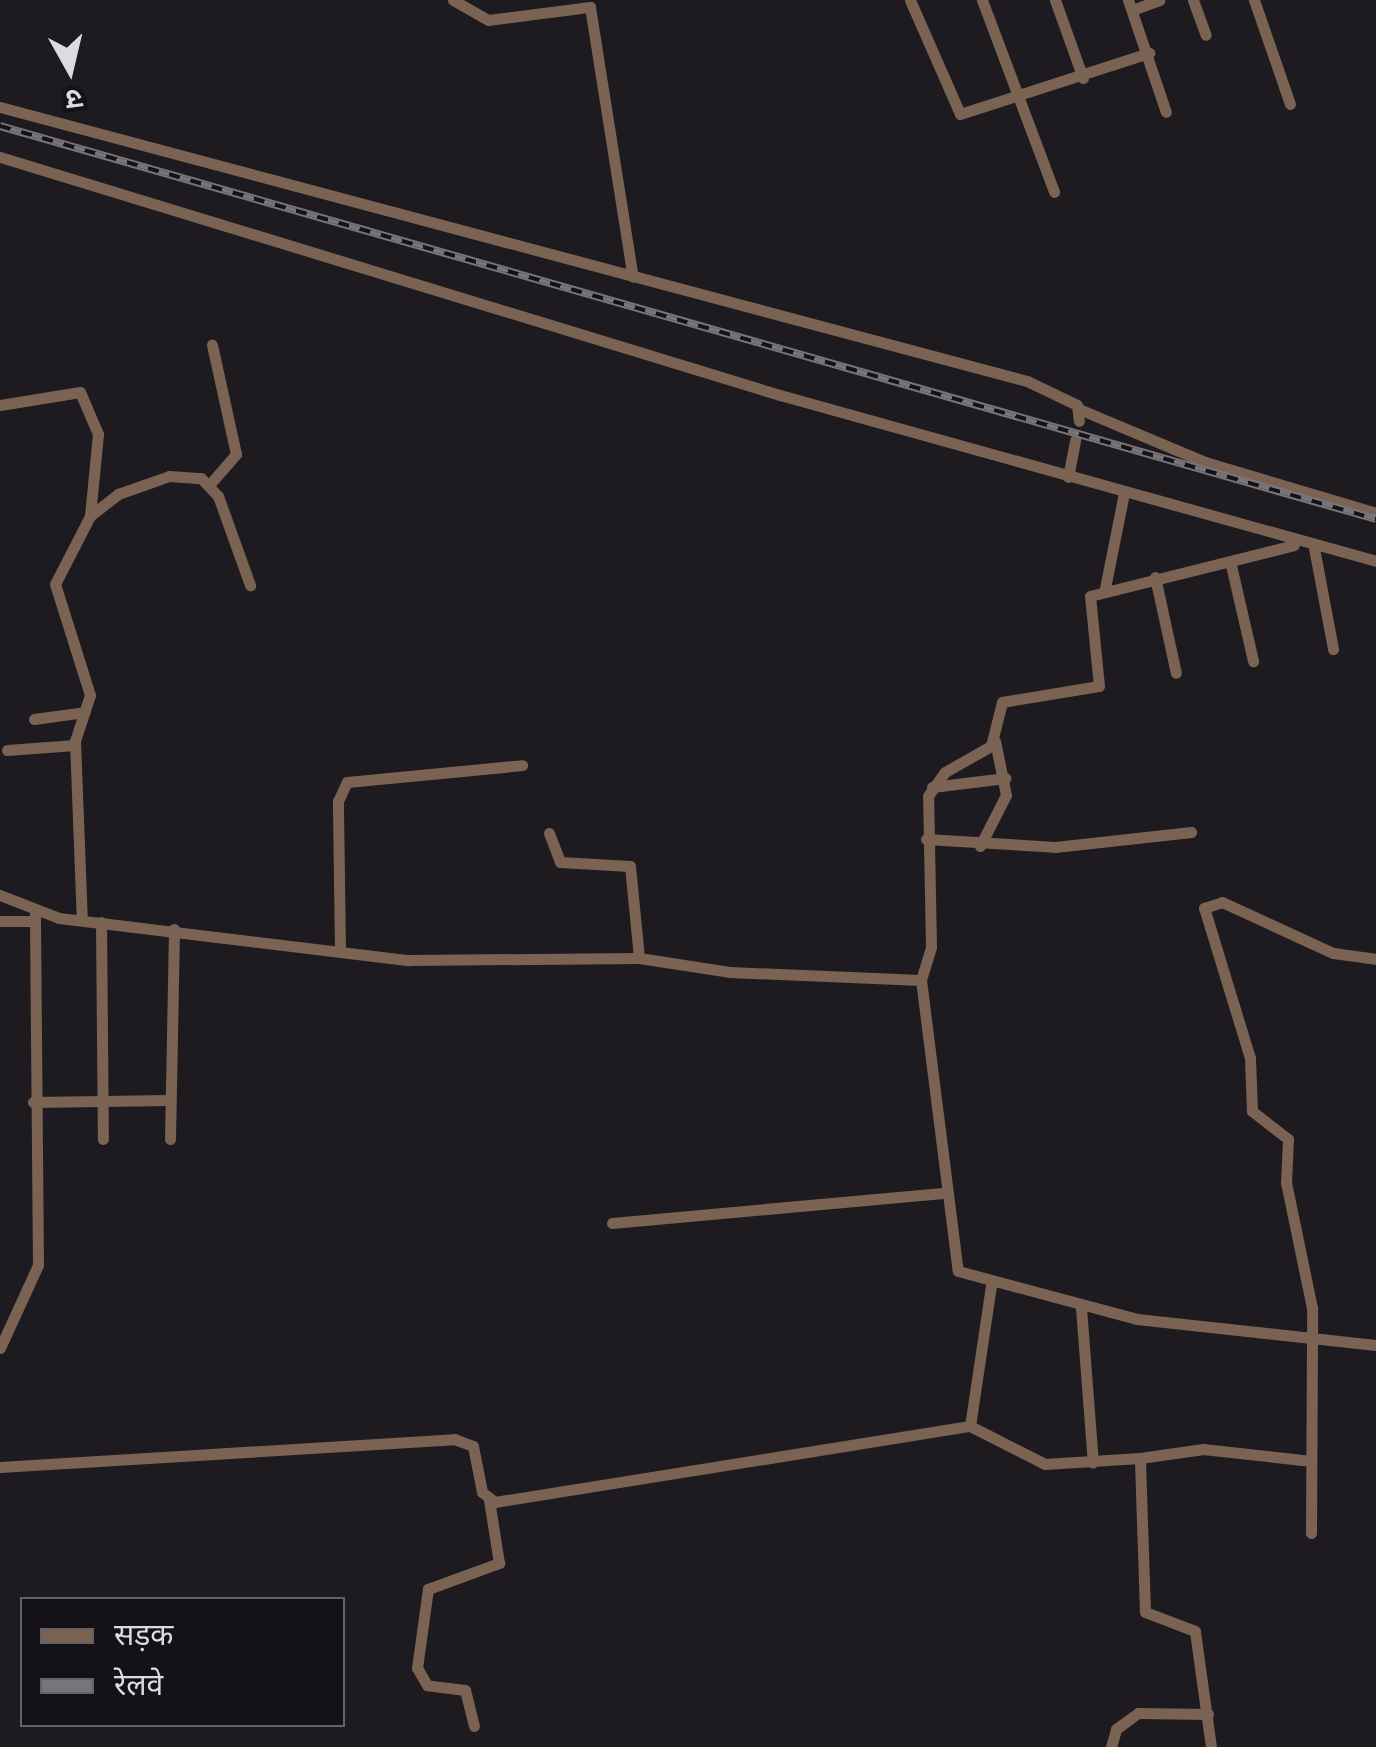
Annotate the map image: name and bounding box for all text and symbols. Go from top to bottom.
north arrow [20,20,120,120]
text: उ [64,82,85,119]
legend [20,1597,345,1727]
text: सड़क [114,1615,173,1653]
text: रेलवे [114,1665,163,1703]

